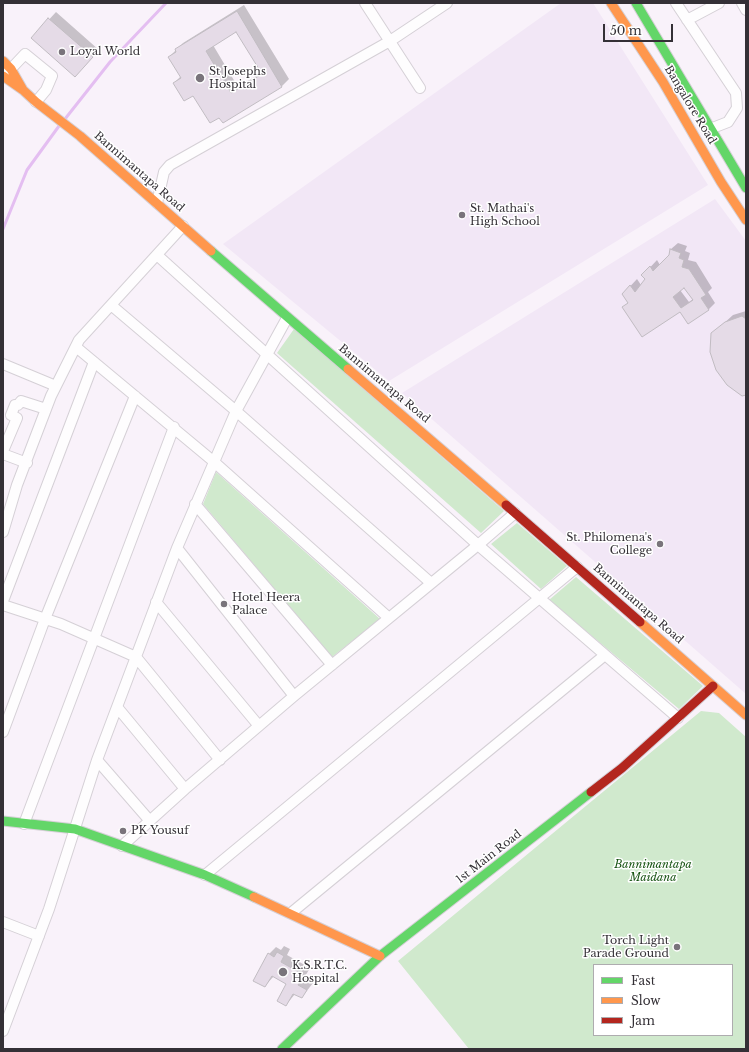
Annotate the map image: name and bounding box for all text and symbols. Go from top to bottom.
scale bar [605,16,675,42]
text: 50 m [610,23,642,38]
place label: Loyal World [70,45,140,59]
marker: Loyal World [57,47,67,57]
street label: Bangalore Road [661,63,719,147]
place label: St Josephs Hospital [209,65,266,91]
marker: St Josephs Hospital [194,72,206,84]
street label: Bannimantapa Road [91,129,187,215]
place label: St. Mathai's High School [470,202,540,228]
marker: St. Mathai's High School [457,210,467,220]
street label: Bannimantapa Road [336,342,432,426]
place label: St. Philomena's College [566,531,652,557]
marker: St. Philomena's College [655,539,665,549]
street label: Bannimantapa Road [590,561,686,647]
place label: Hotel Heera Palace [232,591,300,617]
marker: Hotel Heera Palace [219,599,229,609]
place label: PK Yousuf [131,824,189,838]
marker: PK Yousuf [118,826,128,836]
street label: 1st Main Road [454,827,524,887]
park label: Bannimantapa Maidana [614,858,692,884]
place label: Torch Light Parade Ground [583,934,669,960]
marker: Torch Light Parade Ground [672,942,682,952]
place label: K.S.R.T.C. Hospital [292,959,347,985]
legend [593,964,733,1036]
marker: K.S.R.T.C. Hospital [277,966,289,978]
text: Fast [631,973,655,988]
text: Slow [631,993,660,1008]
text: Jam [631,1013,655,1028]

